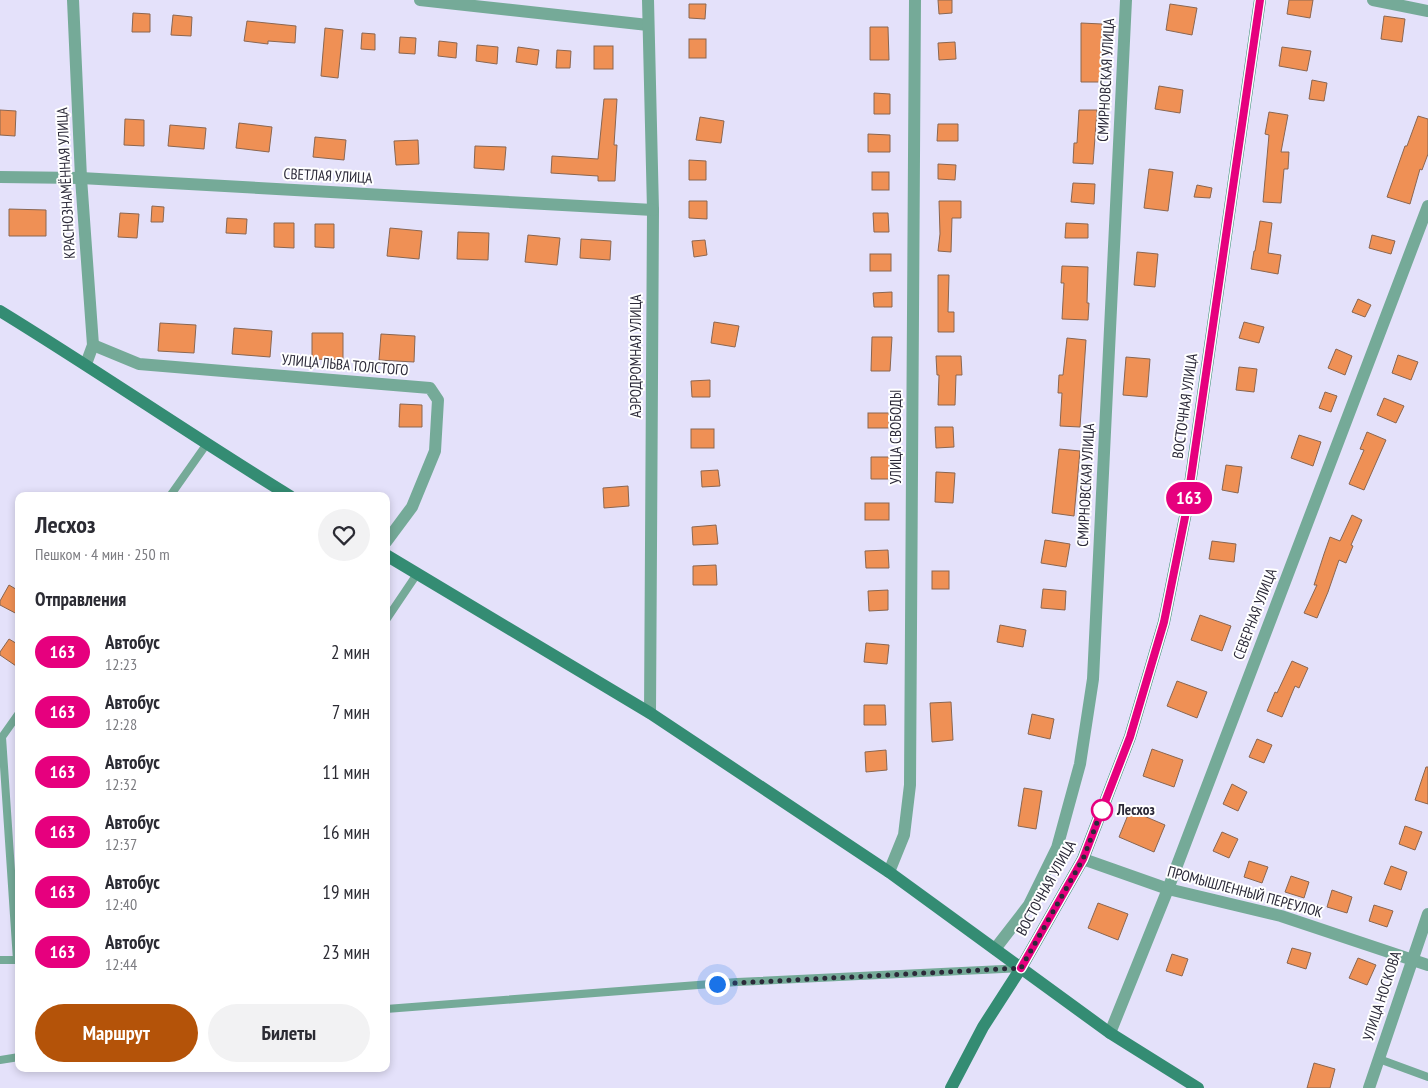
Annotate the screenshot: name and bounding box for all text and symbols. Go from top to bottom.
street label: СМИРНОВСКАЯ УЛИЦА [1093,17,1118,142]
street label: КРАСНОЗНАМЁННАЯ УЛИЦА [52,106,79,259]
street label: СВЕТЛАЯ УЛИЦА [283,164,374,187]
street label: АЭРОДРОМНАЯ УЛИЦА [626,293,645,418]
street label: УЛИЦА ЛЬВА ТОЛСТОГО [281,349,409,380]
street label: ВОСТОЧНАЯ УЛИЦА [1168,351,1201,460]
street label: УЛИЦА СВОБОДЫ [886,390,905,484]
street label: СМИРНОВСКАЯ УЛИЦА [1073,422,1098,547]
line badge: 163 [1160,482,1218,514]
text: 163 [1176,486,1202,509]
text: Лесхоз [35,509,95,540]
button: heart [318,509,370,561]
text: Пешком · 4 мин · 250 m [35,544,170,564]
street label: СЕВЕРНАЯ УЛИЦА [1228,565,1281,662]
text: Отправления [35,587,126,611]
text: Автобус [105,630,160,654]
text: 163 [50,640,75,663]
text: 2 мин [331,640,370,664]
text: 12:23 [105,654,137,674]
text: Автобус [105,690,160,714]
text: 163 [50,700,75,723]
text: 7 мин [332,700,370,724]
text: 12:28 [105,714,137,734]
text: Автобус [105,750,160,774]
text: 163 [50,760,75,783]
text: 11 мин [322,760,370,784]
text: 12:32 [105,774,137,794]
marker: Лесхоз [1091,799,1113,821]
place label: Лесхоз [1116,800,1155,819]
text: Автобус [105,810,160,834]
text: 163 [50,820,75,843]
text: 16 мин [322,820,370,844]
text: 12:37 [105,834,137,854]
street label: ВОСТОЧНАЯ УЛИЦА [1012,836,1080,939]
street label: ПРОМЫШЛЕННЫЙ ПЕРЕУЛОК [1165,862,1325,922]
text: Автобус [105,870,160,894]
text: 163 [50,880,75,903]
text: 19 мин [322,880,370,904]
text: 12:40 [105,894,137,914]
text: Автобус [105,930,160,954]
text: 163 [50,940,75,963]
text: 23 мин [322,940,370,964]
street label: УЛИЦА НОСКОВА [1358,948,1405,1043]
text: 12:44 [105,954,137,974]
your location [705,972,730,997]
button: Маршрут [35,1004,198,1062]
button: Билеты [208,1004,370,1062]

